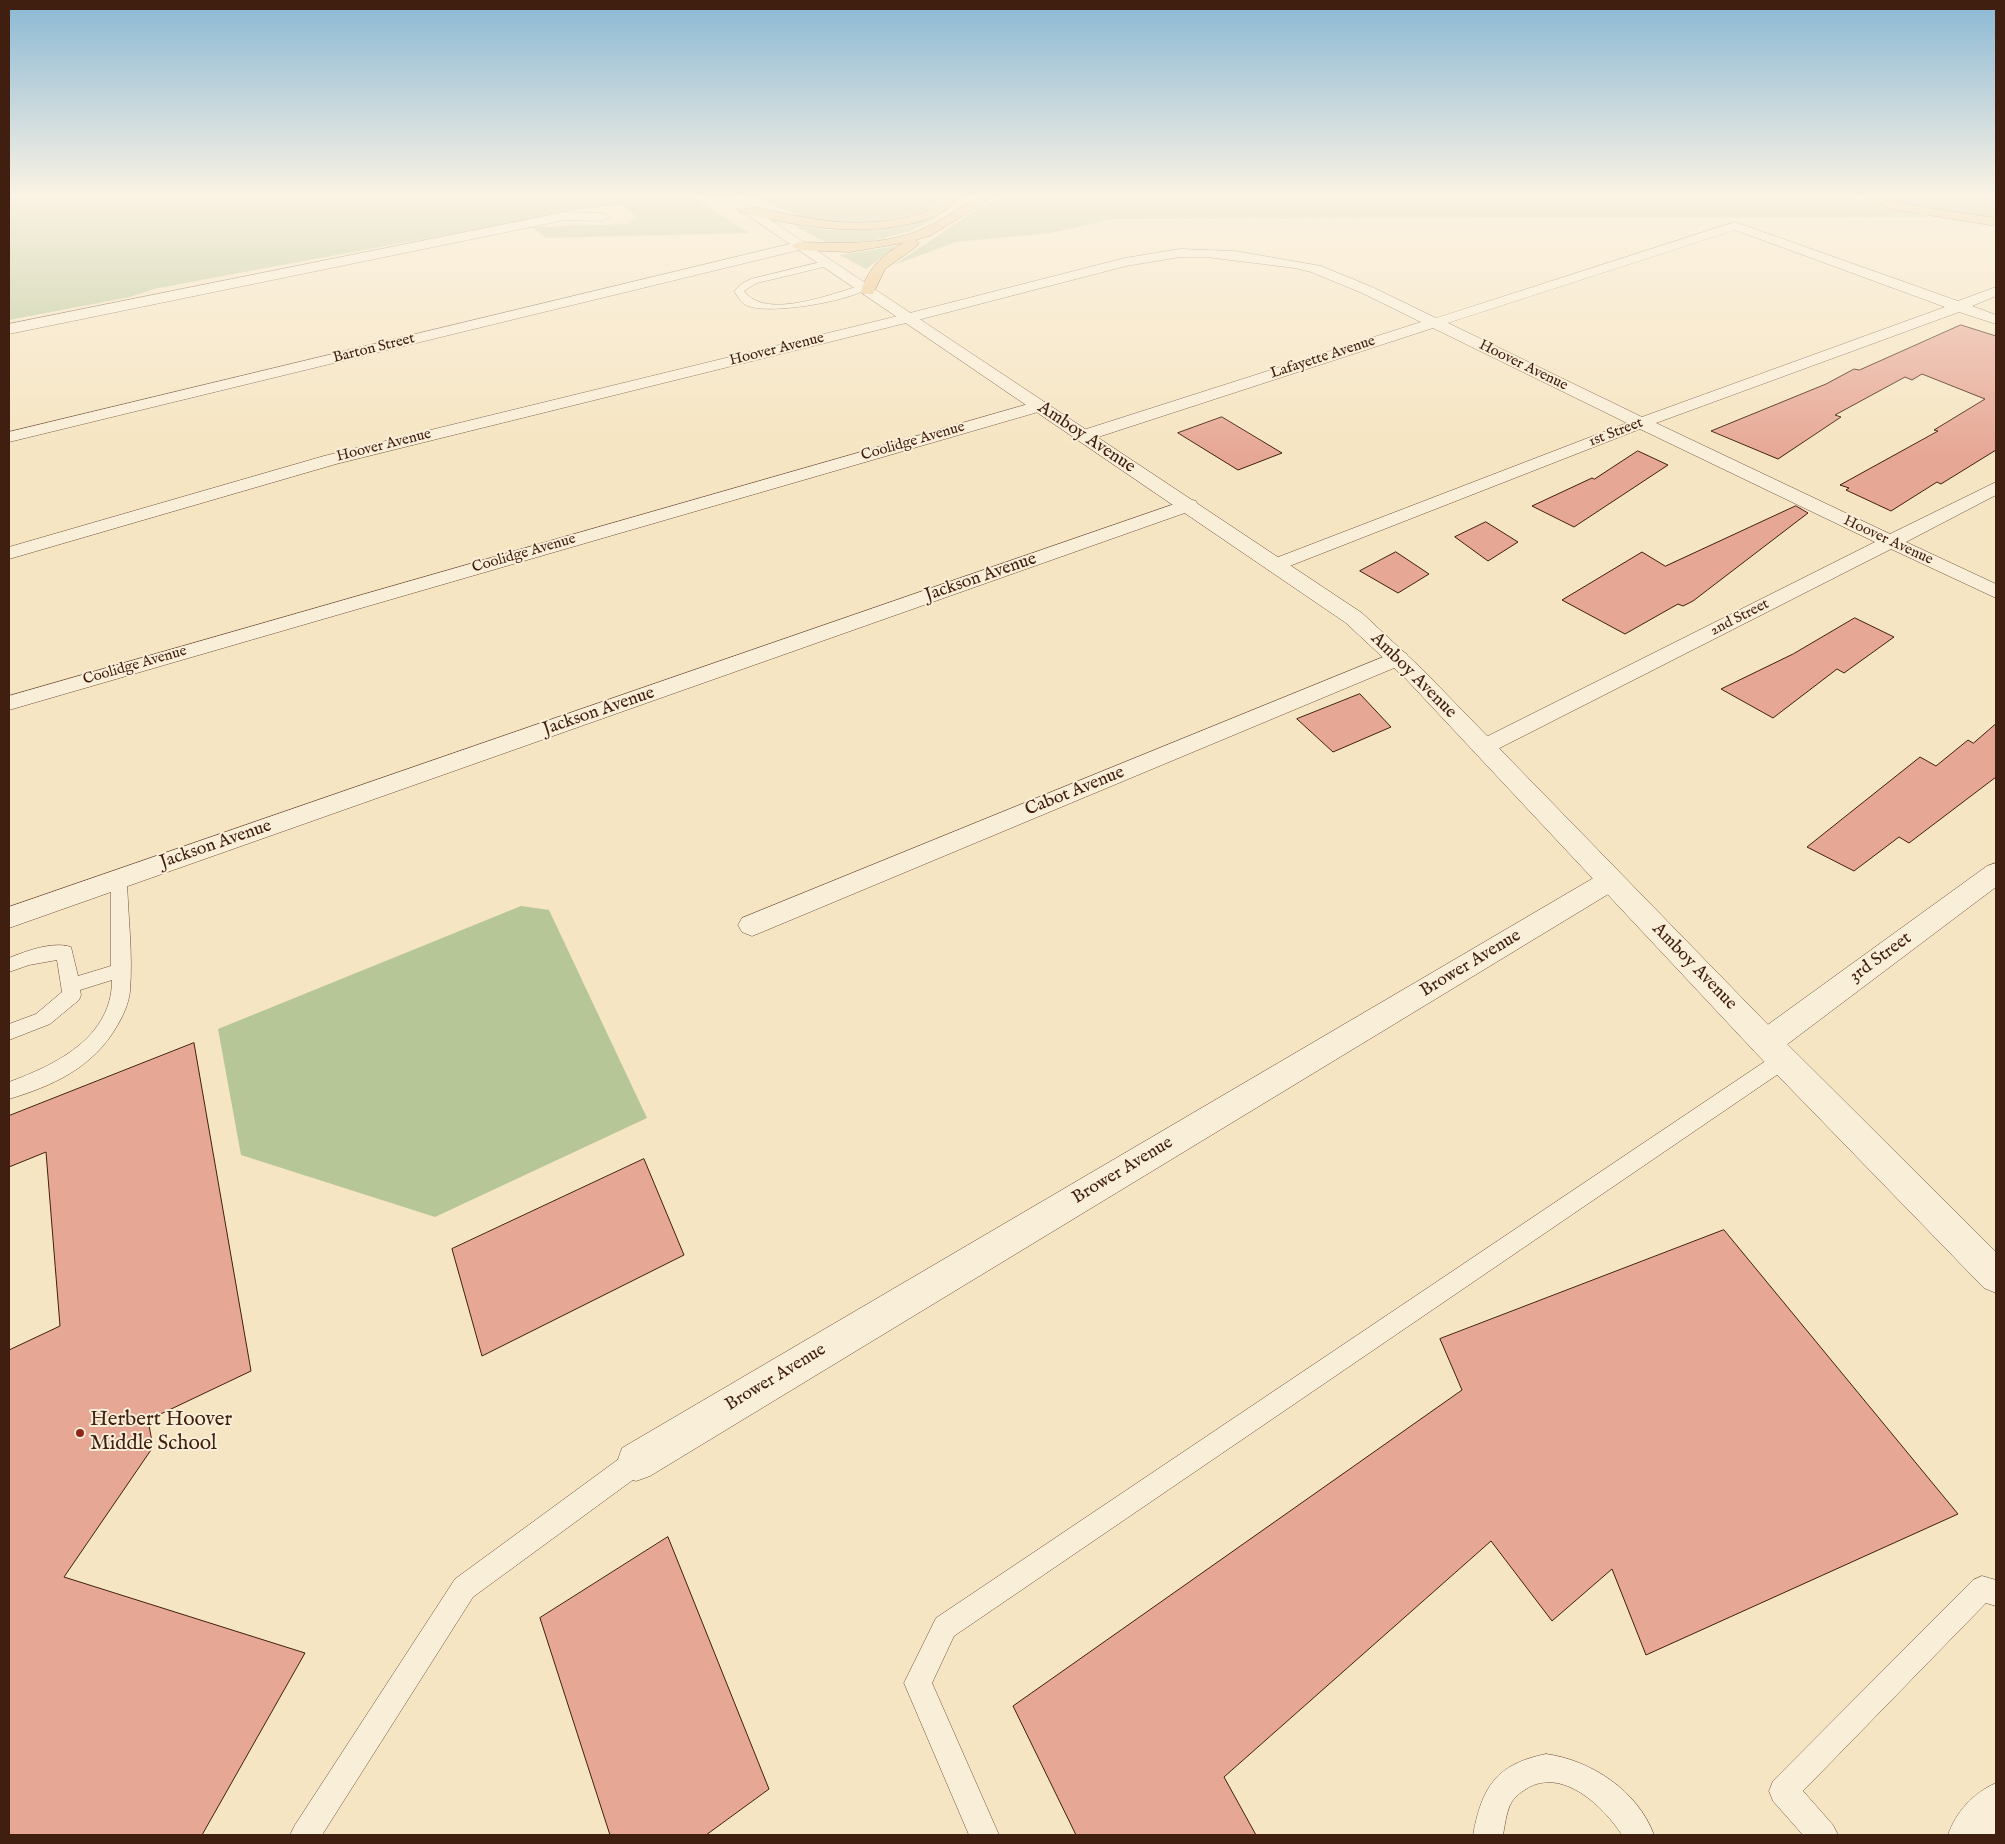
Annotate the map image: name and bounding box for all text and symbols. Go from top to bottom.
street label: Barton Street [331,330,417,368]
street label: Hoover Avenue [728,330,826,370]
street label: Lafayette Avenue [1268,333,1378,383]
street label: Hoover Avenue [1476,337,1570,395]
street label: Amboy Avenue [1033,397,1139,479]
street label: 1st Street [1586,414,1646,452]
street label: Coolidge Avenue [859,419,967,465]
street label: Hoover Avenue [335,426,433,466]
street label: Hoover Avenue [1840,512,1936,570]
street label: Coolidge Avenue [470,531,578,577]
street label: Jackson Avenue [922,549,1040,607]
street label: 2nd Street [1708,596,1772,640]
street label: Amboy Avenue [1365,628,1461,724]
street label: Coolidge Avenue [81,643,189,689]
street label: Jackson Avenue [540,683,658,741]
street label: Cabot Avenue [1022,762,1128,822]
street label: Jackson Avenue [157,816,275,874]
street label: Amboy Avenue [1647,919,1741,1015]
street label: Brower Avenue [1417,925,1525,1003]
street label: 3rd Street [1846,928,1916,988]
street label: Brower Avenue [1069,1132,1177,1210]
street label: Brower Avenue [722,1339,830,1417]
place label: Herbert Hoover Middle School [90,1408,232,1458]
marker: Herbert Hoover Middle School [74,1427,86,1439]

